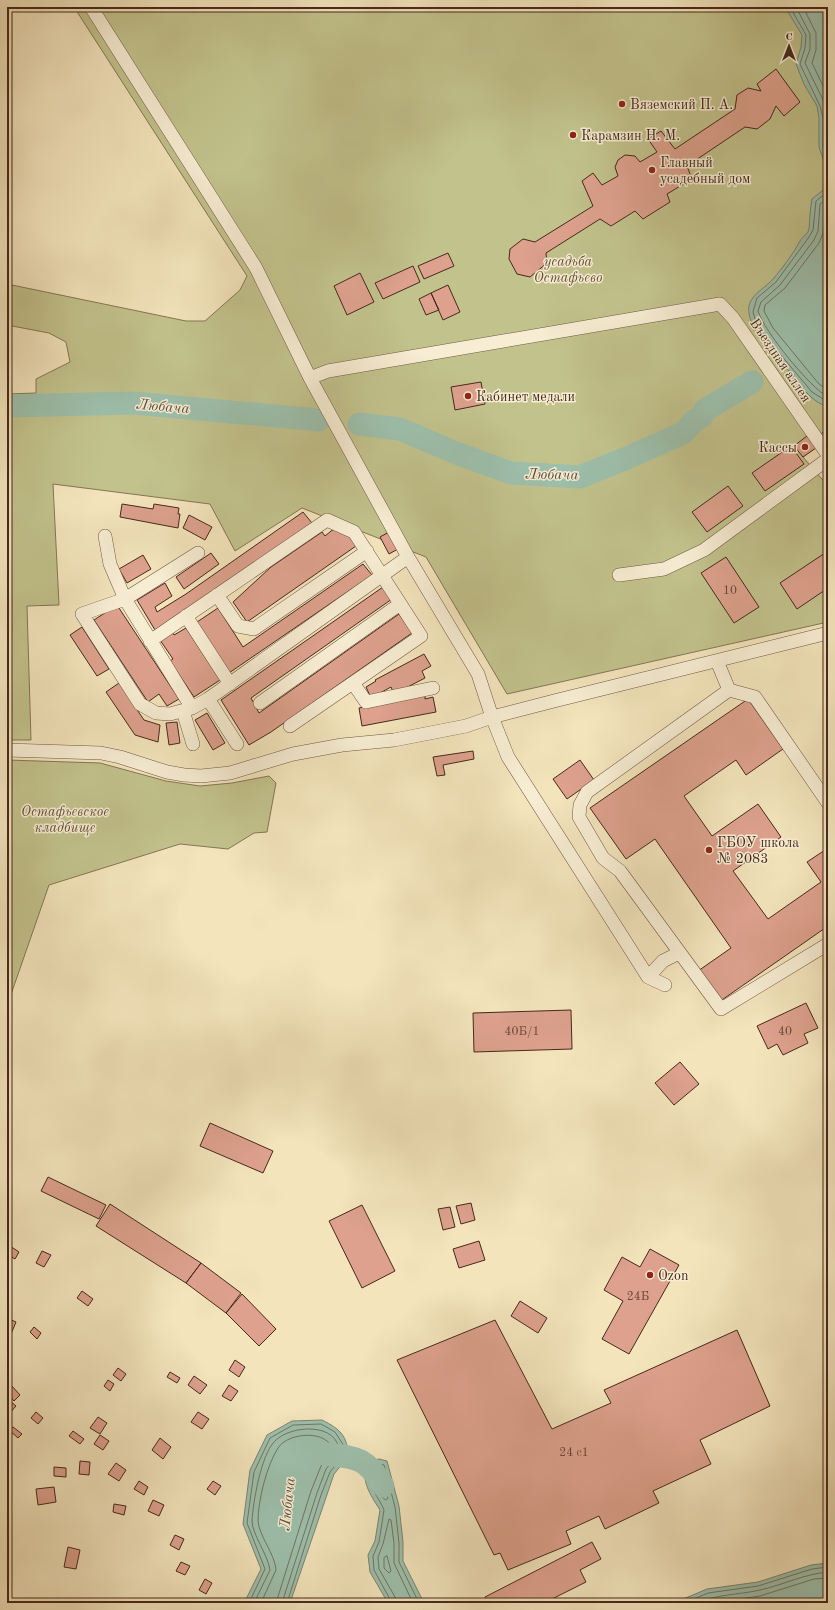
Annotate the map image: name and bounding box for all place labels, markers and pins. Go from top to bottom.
place label: Вяземский П. А. [630,98,733,112]
marker: Вяземский П. А. [617,99,627,109]
place label: Карамзин Н. М. [581,129,680,143]
marker: Карамзин Н. М. [568,130,578,140]
place label: Главный усадебный дом [660,156,750,186]
marker: Главный усадебный дом [647,165,657,175]
place label: Кабинет медали [476,390,575,404]
marker: Кабинет медали [463,391,473,401]
place label: Кассы [758,441,797,455]
marker: Кассы [800,442,810,452]
place label: ГБОУ школа № 2083 [717,836,799,866]
marker: ГБОУ школа № 2083 [704,845,714,855]
place label: Ozon [658,1269,689,1283]
marker: Ozon [645,1270,655,1280]

